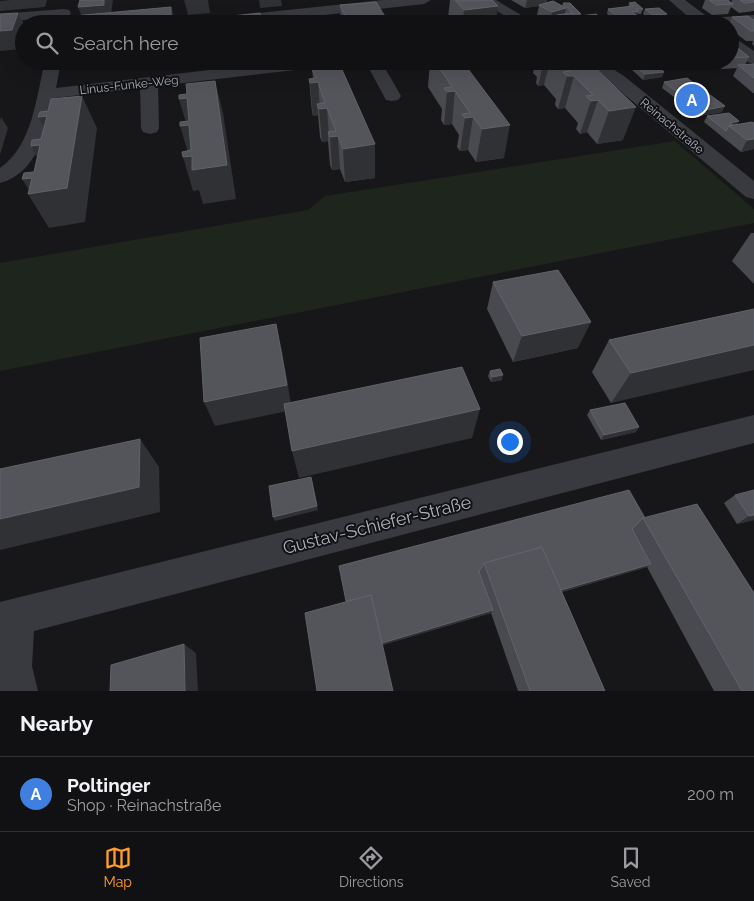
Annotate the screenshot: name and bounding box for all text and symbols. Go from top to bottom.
search box [15,15,739,70]
icon: search [33,29,61,57]
text: Search here [73,32,179,54]
street label: Linus-Funke-Weg [79,73,179,97]
pin: A [676,81,708,119]
street label: Reinachstraße [637,95,707,157]
your location [497,429,523,455]
street label: Gustav-Schiefer-Straße [281,491,474,558]
text: Nearby [20,711,93,736]
text: Poltinger [67,774,150,796]
text: A [31,785,41,804]
text: 200 m [687,785,734,804]
text: Shop · Reinachstraße [67,796,221,815]
tab: Map [103,844,132,890]
tab: Directions [339,844,404,890]
tab: Saved [610,844,651,890]

